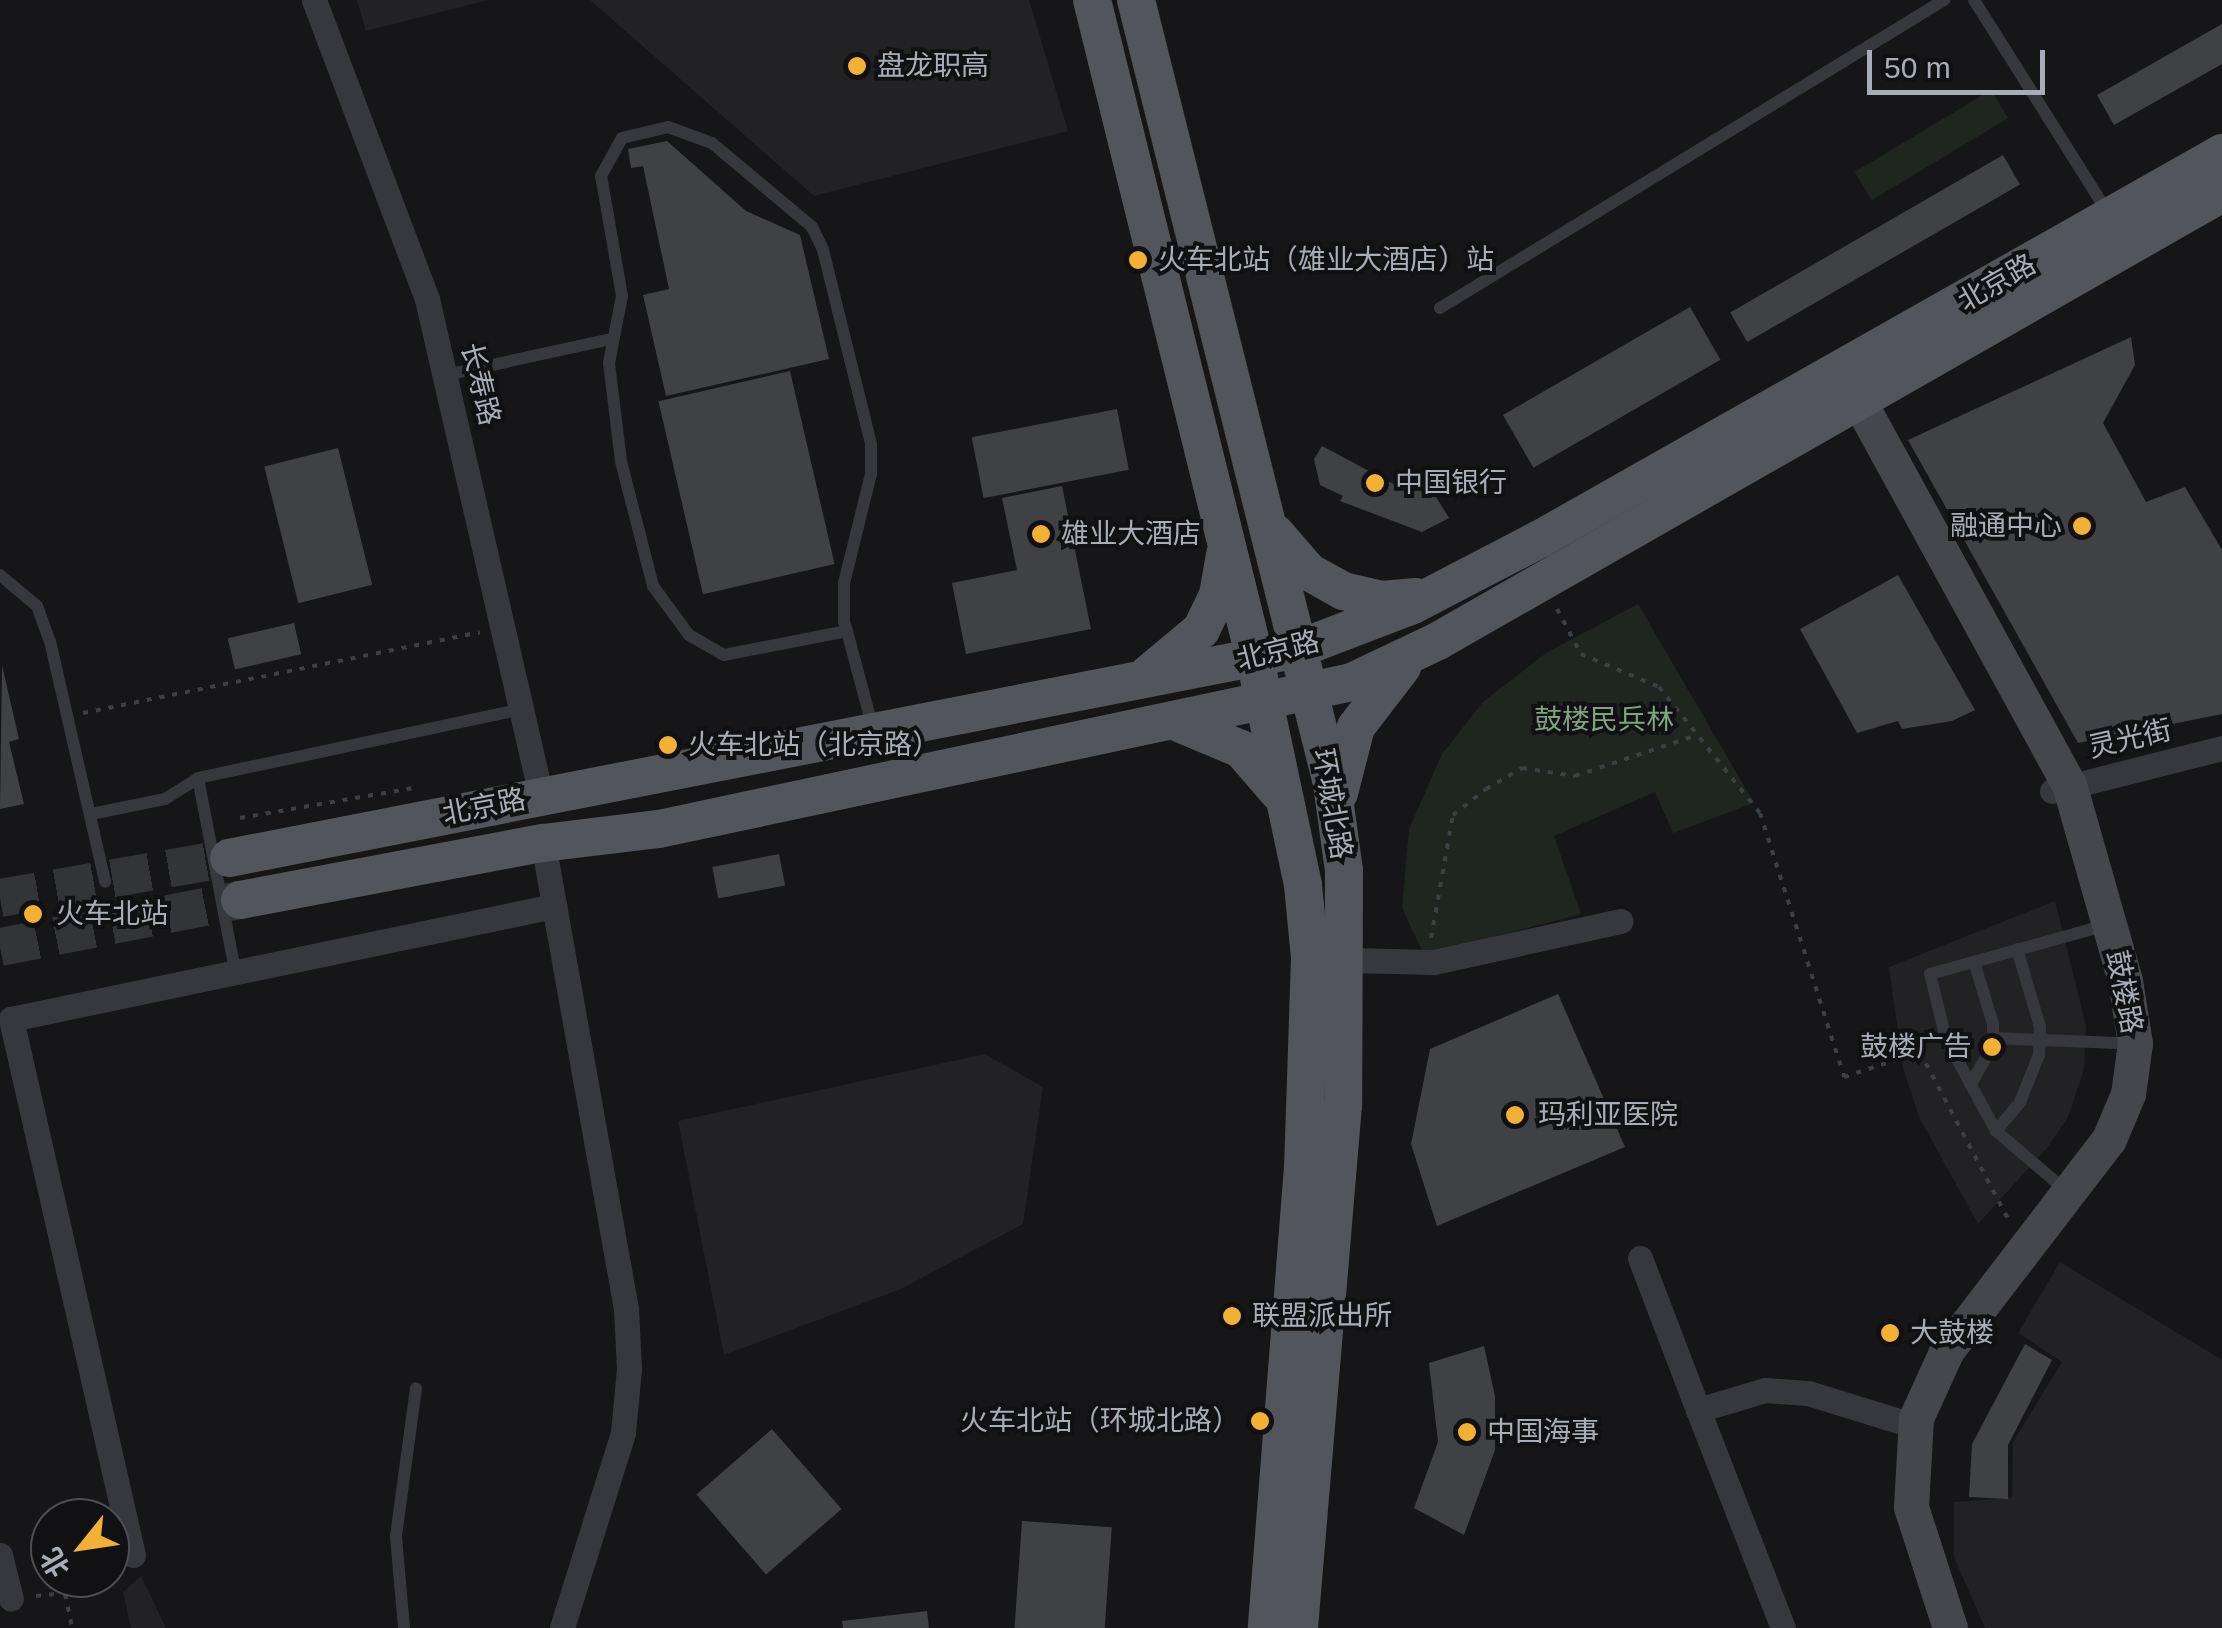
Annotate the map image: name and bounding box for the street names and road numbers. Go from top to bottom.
street label: 北京路 [1952,247,2042,319]
street label: 长寿路 [454,339,506,429]
street label: 北京路 [1233,625,1323,677]
street label: 灵光街 [2085,713,2175,765]
street label: 环城北路 [1306,746,1358,862]
street label: 北京路 [440,782,528,832]
street label: 鼓楼路 [2099,948,2149,1036]

